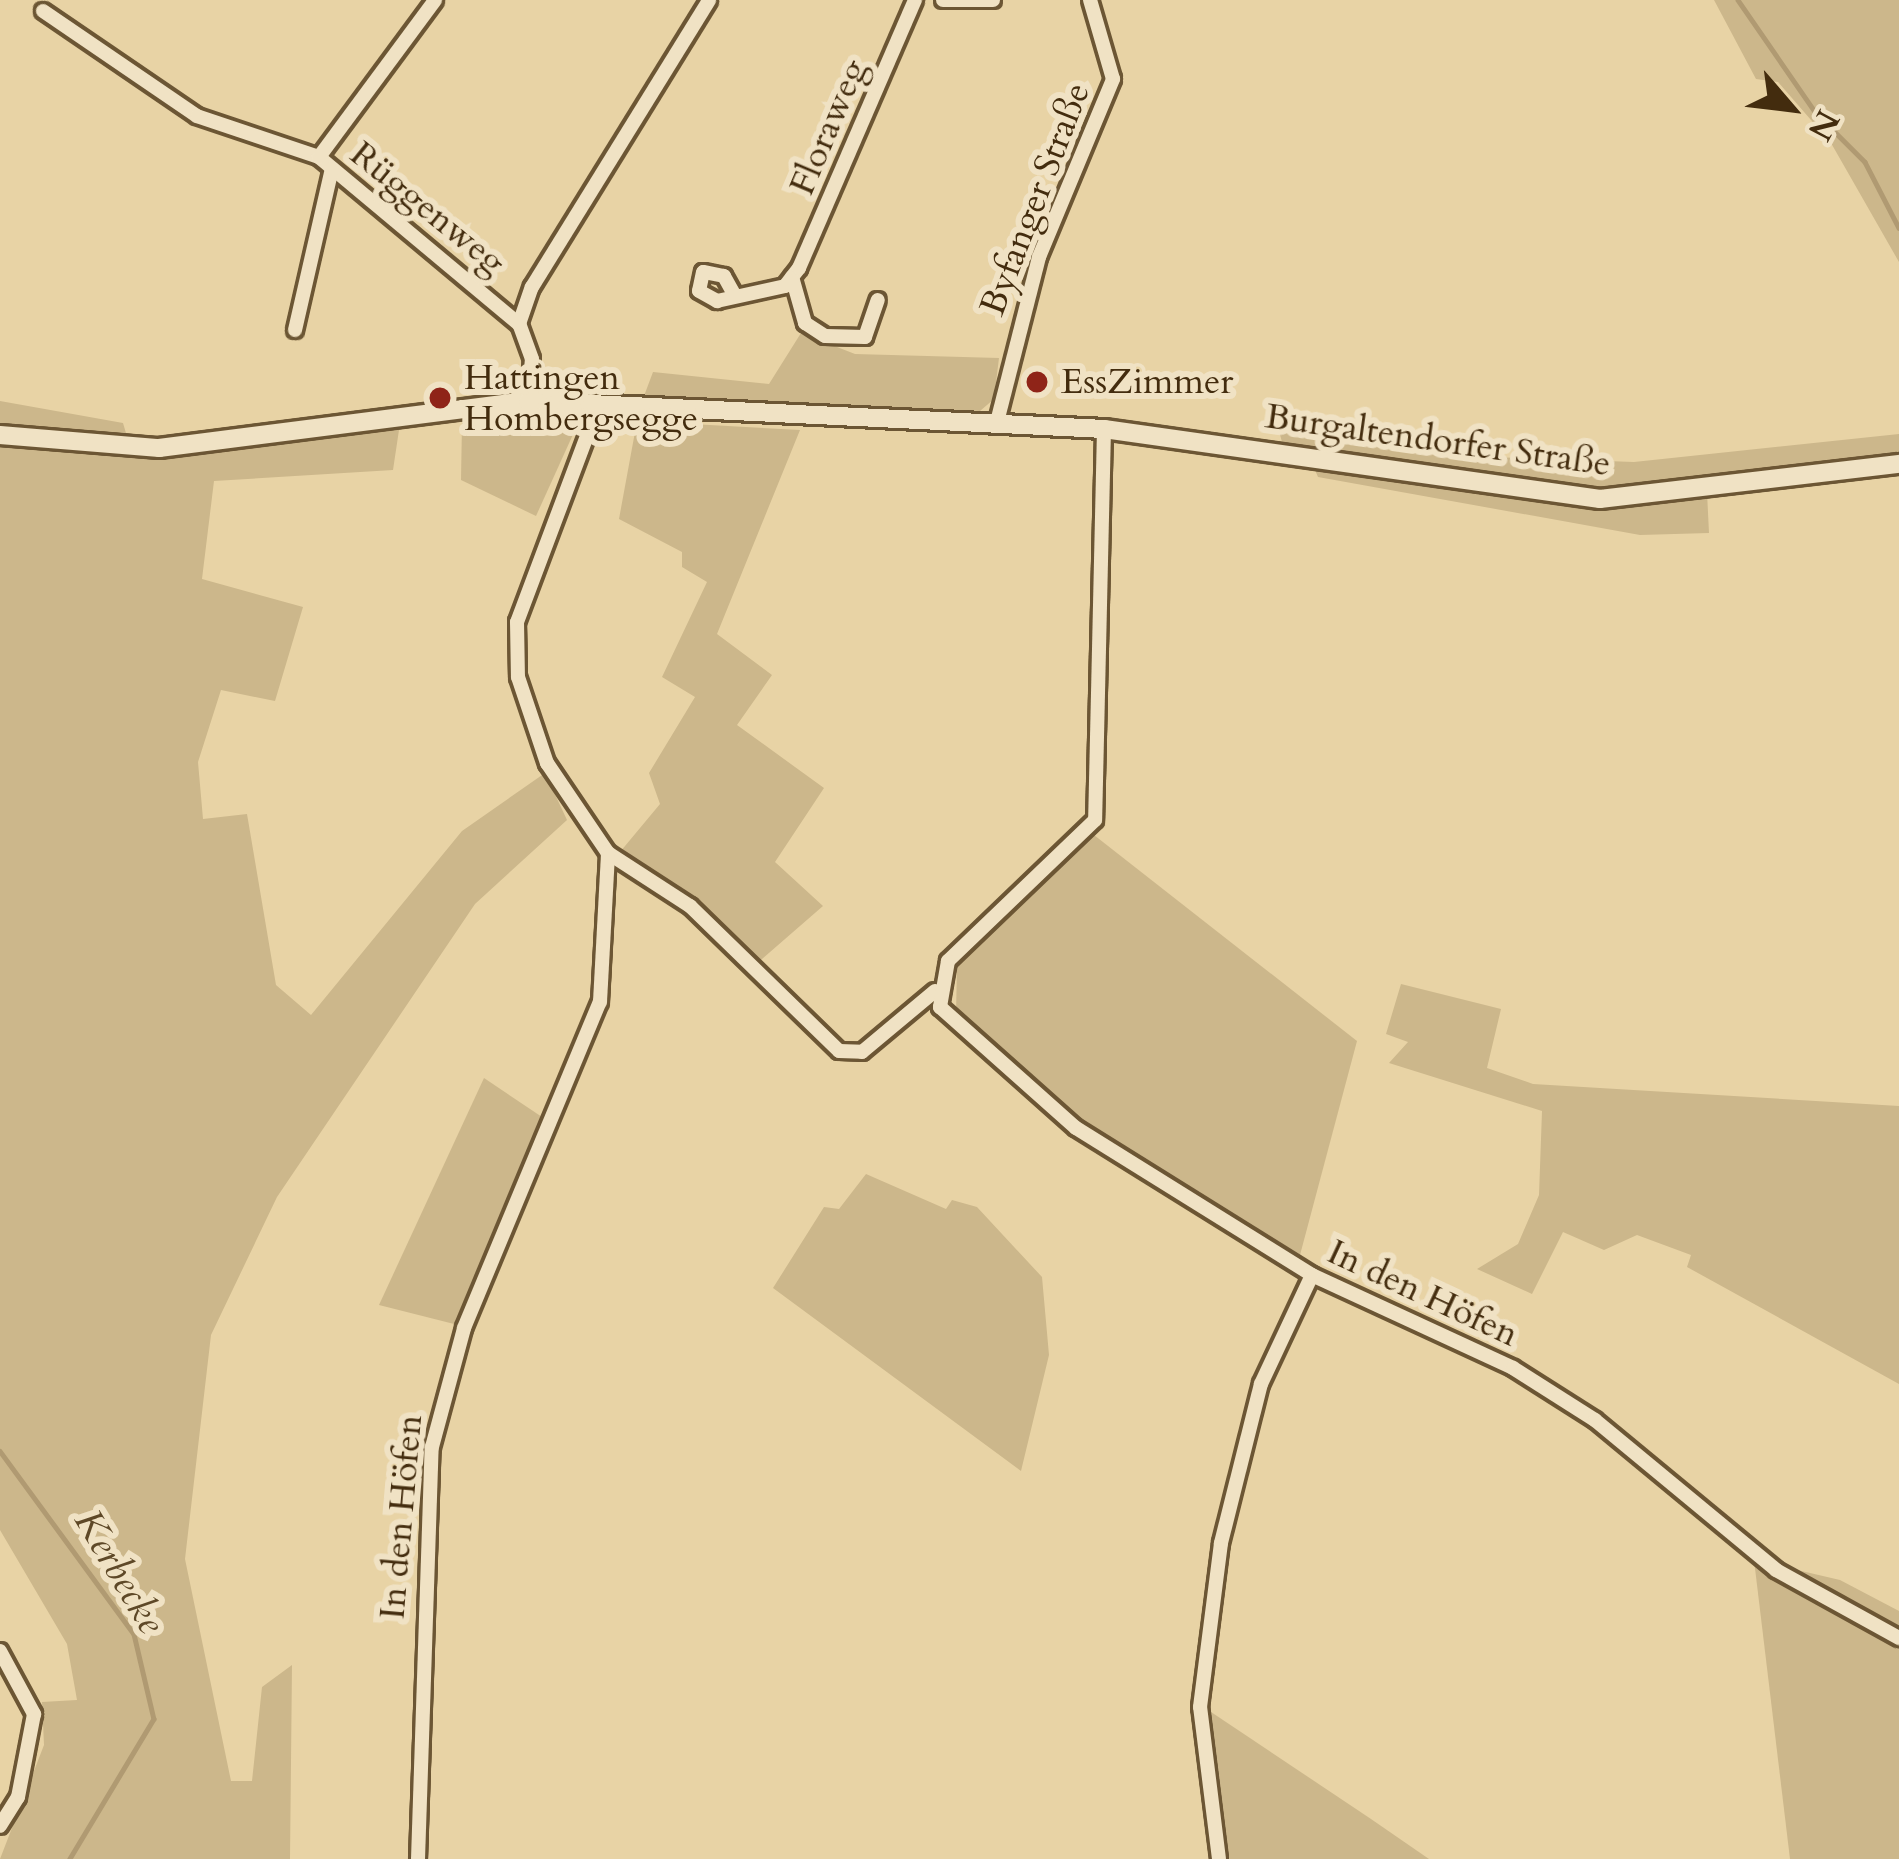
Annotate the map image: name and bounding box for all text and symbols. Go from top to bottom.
north arrow [1731,48,1851,168]
street label: Floraweg [780,53,876,201]
street label: Byfanger Straße [971,77,1099,321]
text: N [1797,102,1850,148]
street label: Rüggenweg [342,132,514,284]
place label: Hattingen Hombergsegge [464,355,698,440]
place label: EssZimmer [1061,360,1233,404]
marker: EssZimmer [1024,369,1050,395]
marker: Hattingen Hombergsegge [427,385,453,411]
street label: Burgaltendorfer Straße [1263,394,1613,486]
street label: In den Höfen [1321,1230,1525,1356]
street label: In den Höfen [371,1413,431,1621]
water label: Kerbecke [64,1501,174,1643]

